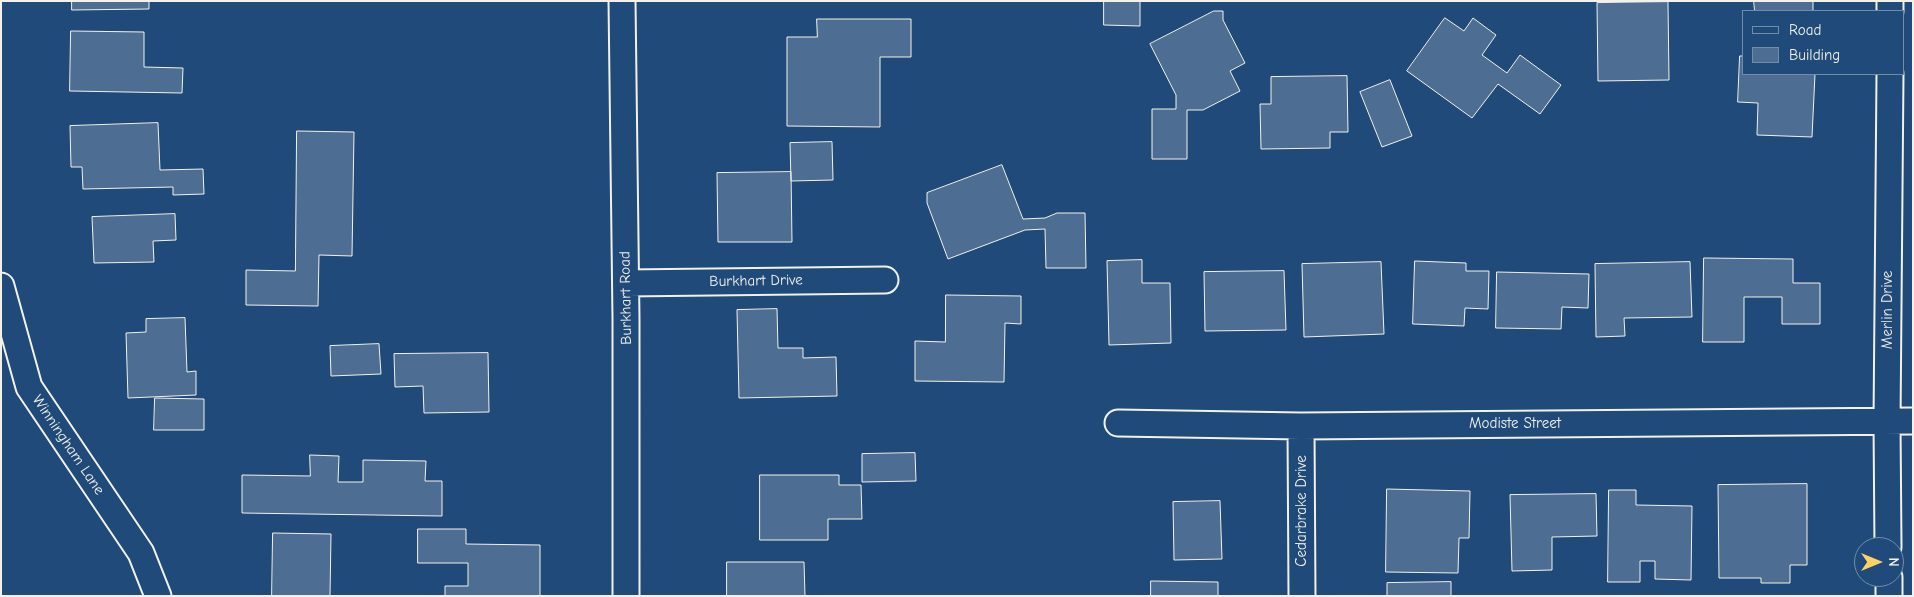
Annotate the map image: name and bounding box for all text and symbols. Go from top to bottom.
legend [1742,10,1904,75]
text: Road [1789,21,1821,39]
text: Building [1789,46,1840,64]
street label: Burkhart Road [616,251,636,345]
street label: Burkhart Drive [709,271,803,291]
street label: Merlin Drive [1879,271,1897,349]
street label: Winningham Lane [28,392,108,498]
street label: Modiste Street [1469,415,1561,433]
street label: Cedarbrake Drive [1293,455,1311,567]
north arrow [1854,537,1904,587]
text: N [1885,557,1902,567]

